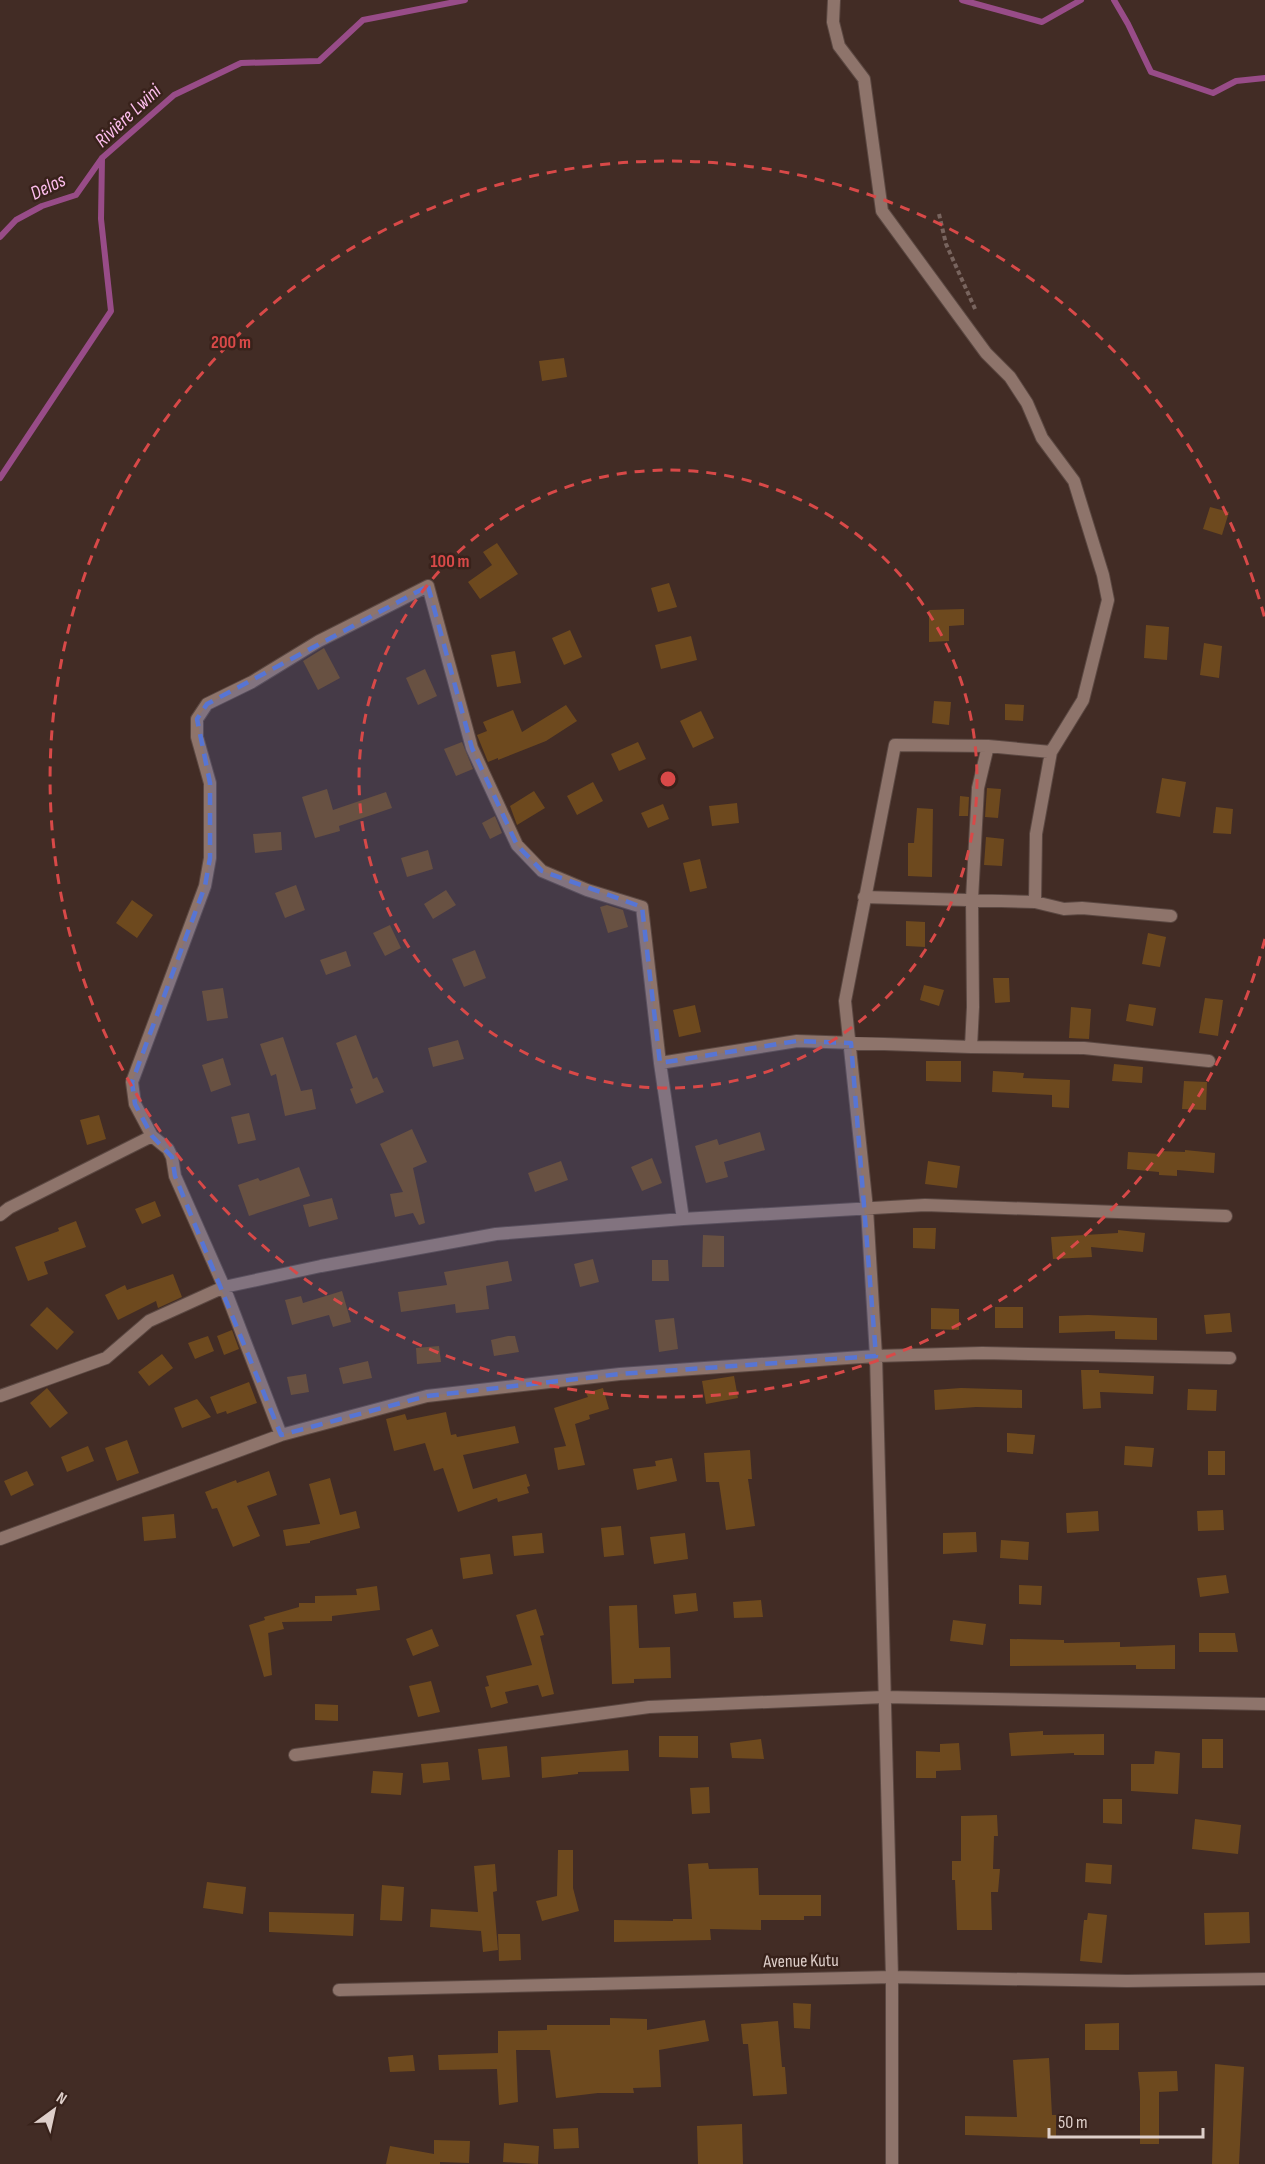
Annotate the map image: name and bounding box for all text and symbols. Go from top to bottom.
water label: Rivière Lwini [90,78,167,153]
water label: Delos [26,168,70,206]
text: 200 m [211,332,251,353]
text: 100 m [431,551,470,572]
centre of rings [658,769,678,789]
street label: Avenue Kutu [762,1950,839,1972]
north arrow [24,2080,84,2140]
text: N [53,2088,70,2109]
scale bar [1049,2101,1204,2139]
text: 50 m [1058,2112,1088,2133]

